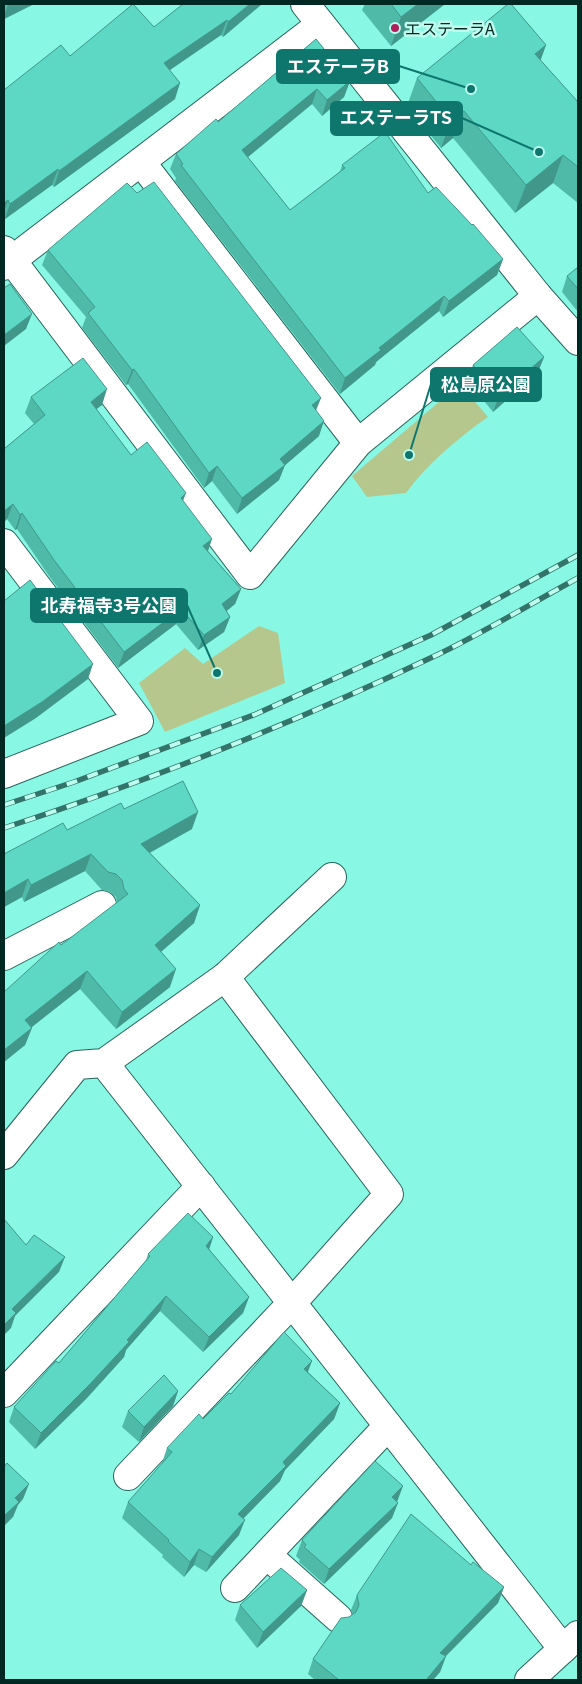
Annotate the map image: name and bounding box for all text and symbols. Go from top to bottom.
place label: エステーラA [405,16,495,40]
marker: エステーラA [389,22,401,34]
callout: エステーラB [277,50,399,83]
text: エステーラB [287,52,389,78]
callout: エステーラTS [331,102,462,135]
text: エステーラTS [340,103,452,129]
callout: 松島原公園 [431,368,541,401]
text: 松島原公園 [441,370,531,396]
callout: 北寿福寺3号公園 [31,589,187,622]
text: 北寿福寺3号公園 [41,591,177,617]

